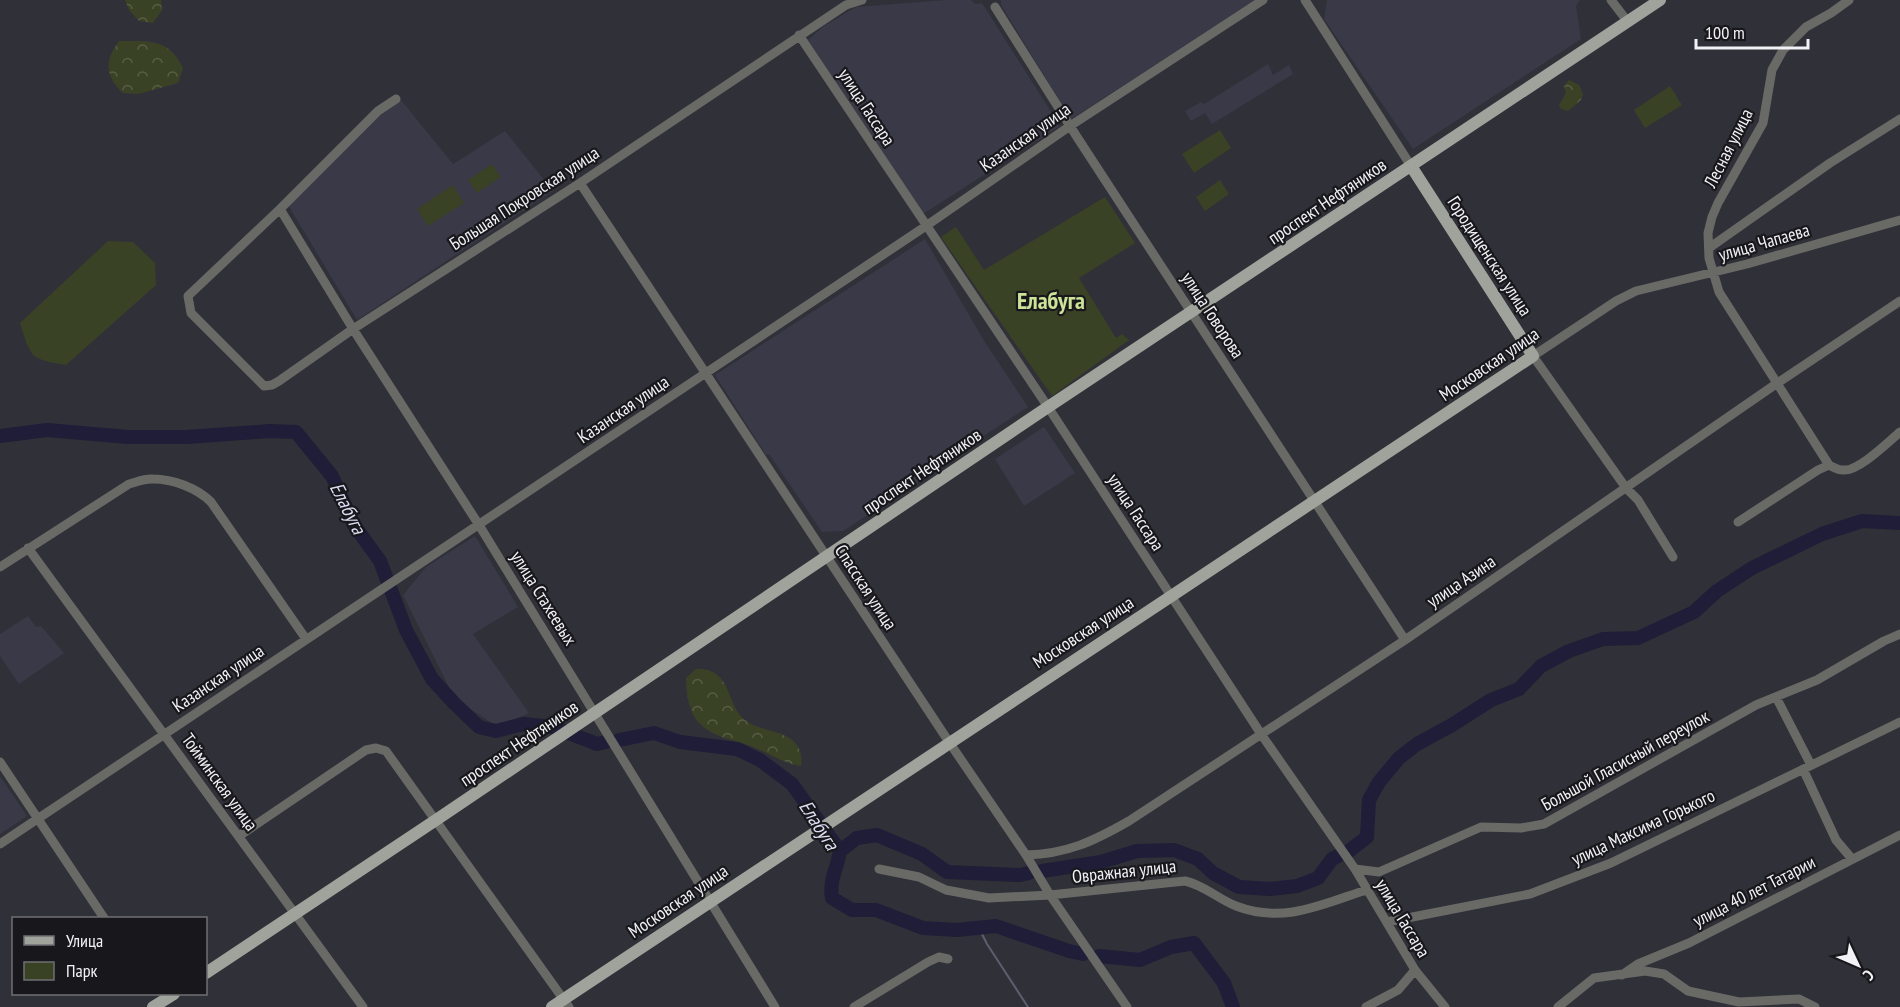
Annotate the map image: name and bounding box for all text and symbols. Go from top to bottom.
scale bar [1696,12,1808,50]
text: 100 m [1705,21,1745,44]
street label: улица Гассара [834,64,900,150]
street label: Казанская улица [975,97,1075,177]
street label: Лесная улица [1698,105,1758,192]
street label: Большая Покровская улица [445,141,603,255]
street label: проспект Нефтяников [1263,153,1391,249]
street label: Городищенская улица [1443,192,1537,320]
street label: улица Чапаева [1716,218,1812,266]
street label: улица Говорова [1177,267,1249,363]
district label: Елабуга [1017,285,1085,316]
street label: Московская улица [1435,322,1543,406]
street label: Казанская улица [573,370,673,448]
street label: проспект Нефтяников [858,423,986,519]
street label: улица Гассара [1103,469,1169,555]
water label: Елабуга [324,478,372,539]
street label: Спасская улица [830,540,902,634]
street label: улица Стахеевых [506,546,582,650]
street label: улица Азина [1422,550,1500,612]
street label: Московская улица [1028,591,1138,673]
street label: Казанская улица [168,639,268,717]
street label: проспект Нефтяников [455,695,583,791]
street label: Большой Гласисный переулок [1537,704,1713,816]
street label: Тойминская улица [177,729,263,835]
street label: улица Максима Горького [1568,784,1719,870]
water label: Елабуга [793,795,845,856]
street label: улица 40 лет Татарии [1689,850,1819,932]
street label: Овражная улица [1071,854,1177,888]
street label: Московская улица [624,859,732,943]
street label: улица Гассара [1371,875,1435,961]
legend [12,917,207,995]
text: Улица [66,929,103,952]
north arrow [1828,935,1888,995]
text: Парк [66,959,97,982]
text: С [1859,966,1879,985]

